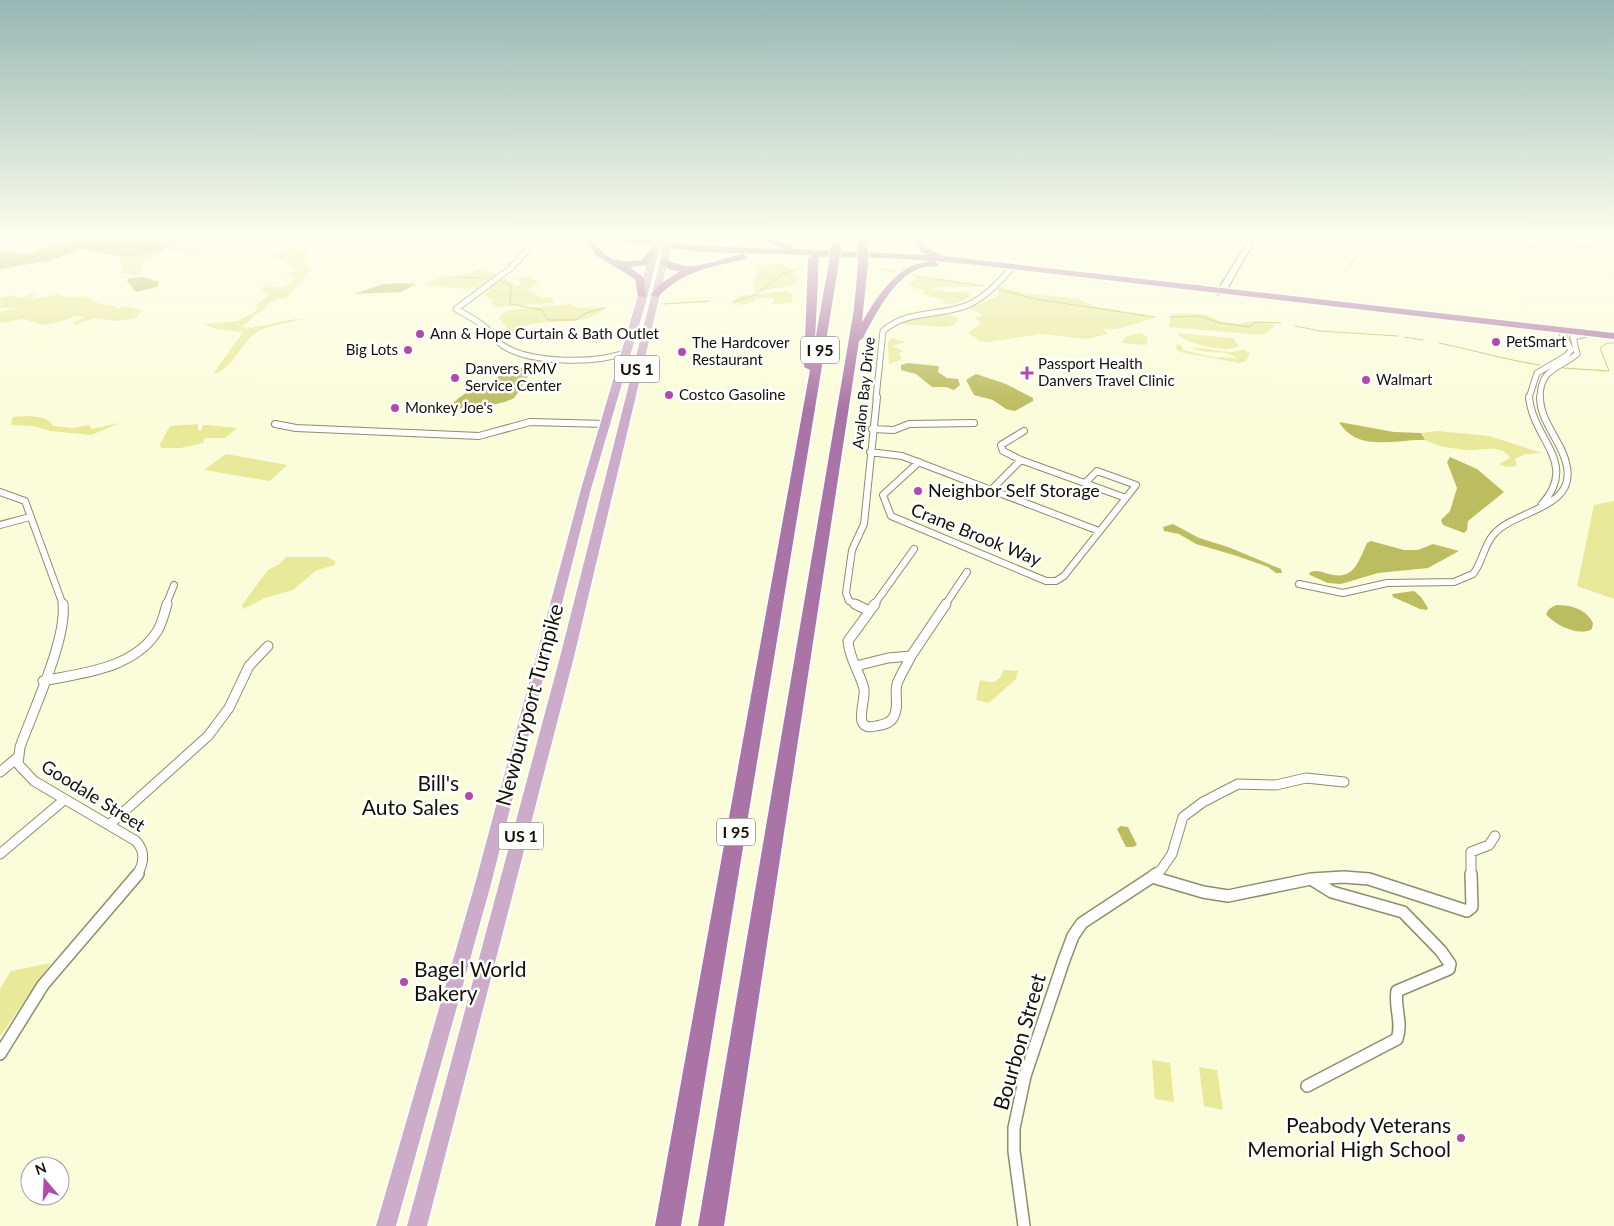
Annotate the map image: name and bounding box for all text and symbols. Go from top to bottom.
place label: Ann & Hope Curtain & Bath Outlet [430,324,660,342]
marker: Ann & Hope Curtain & Bath Outlet [414,328,426,340]
place label: PetSmart [1506,332,1567,350]
place label: The Hardcover Restaurant [692,333,790,368]
road number: I 95 [801,336,839,364]
street label: Avalon Bay Drive [848,336,878,450]
marker: PetSmart [1490,336,1502,348]
place label: Big Lots [346,340,398,358]
marker: Big Lots [402,344,414,356]
marker: The Hardcover Restaurant [676,346,688,358]
place label: Passport Health Danvers Travel Clinic [1038,354,1175,389]
road number: US 1 [614,356,660,382]
place label: Danvers RMV Service Center [465,359,562,394]
marker: Passport Health Danvers Travel Clinic [1020,366,1034,380]
place label: Walmart [1376,370,1433,388]
marker: Danvers RMV Service Center [449,372,461,384]
marker: Walmart [1360,374,1372,386]
place label: Costco Gasoline [679,385,785,403]
marker: Costco Gasoline [663,389,675,401]
place label: Monkey Joe's [405,398,493,416]
marker: Monkey Joe's [389,402,401,414]
place label: Neighbor Self Storage [928,479,1100,501]
marker: Neighbor Self Storage [912,485,924,497]
street label: Crane Brook Way [908,498,1045,571]
street label: Newburyport Turnpike [490,601,568,808]
street label: Goodale Street [38,754,150,836]
place label: Bill's Auto Sales [362,770,459,819]
marker: Bill's Auto Sales [463,790,475,802]
road number: I 95 [717,819,755,846]
road number: US 1 [498,822,544,849]
place label: Bagel World Bakery [414,956,527,1005]
street label: Bourbon Street [987,970,1050,1113]
marker: Bagel World Bakery [398,976,410,988]
place label: Peabody Veterans Memorial High School [1247,1112,1451,1161]
marker: Peabody Veterans Memorial High School [1455,1132,1467,1144]
north arrow [20,1156,70,1206]
text: N [33,1158,48,1178]

